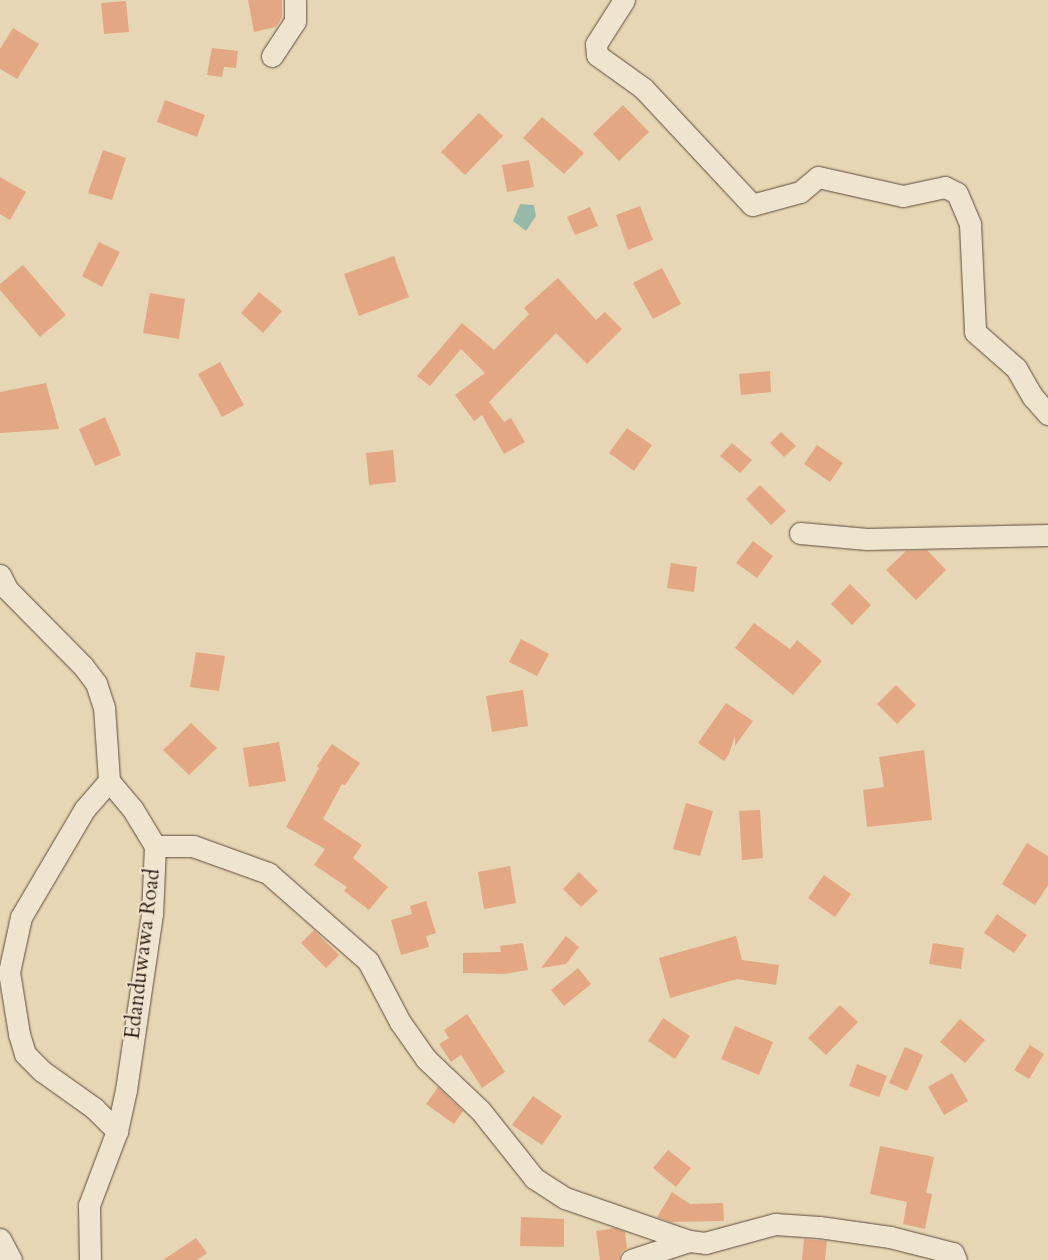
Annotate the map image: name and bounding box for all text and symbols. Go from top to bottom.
street label: Edanduwawa Road [120,867,166,1041]

